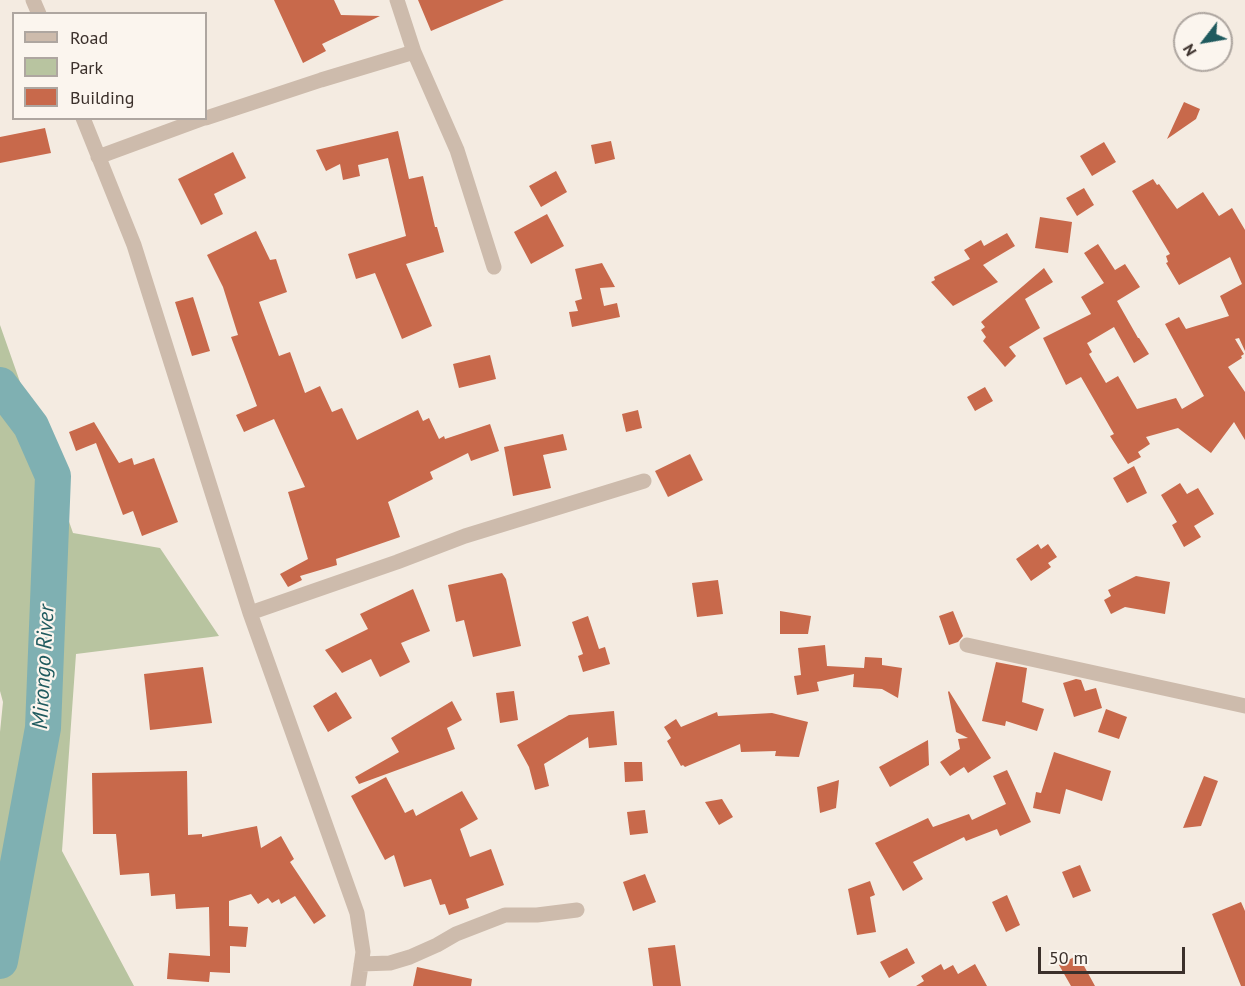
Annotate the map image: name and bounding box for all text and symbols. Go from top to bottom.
legend [12,12,207,120]
north arrow [1173,12,1233,72]
text: Road [70,26,108,49]
text: N [1178,41,1201,60]
text: Park [70,56,103,79]
text: Building [70,86,134,109]
water label: Mirongo River [28,604,60,730]
scale bar [1041,935,1188,973]
text: 50 m [1049,946,1088,969]

